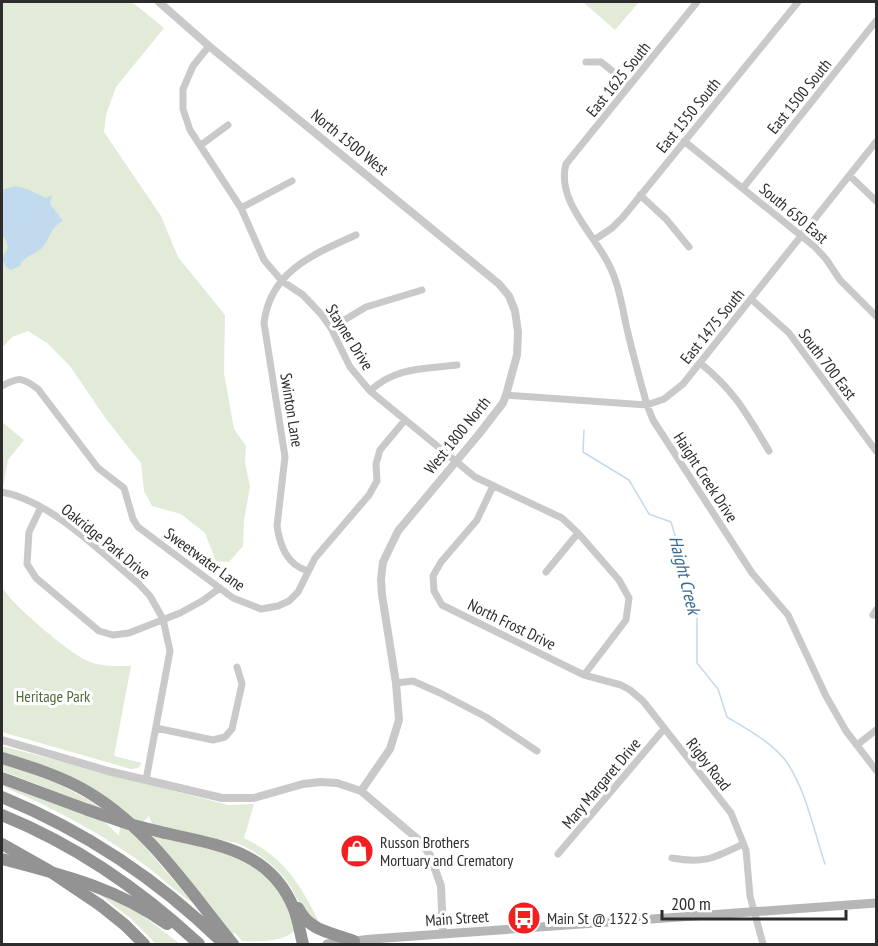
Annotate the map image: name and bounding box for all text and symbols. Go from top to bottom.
street label: East 1625 South [582,37,654,121]
street label: East 1500 South [763,54,835,138]
street label: East 1550 South [652,73,724,157]
street label: North 1500 West [307,105,393,180]
street label: South 650 East [756,178,833,248]
street label: East 1475 South [676,284,748,368]
street label: Stayner Drive [322,300,378,374]
street label: South 700 East [795,325,862,404]
street label: Swinton Lane [276,371,308,449]
street label: West 1800 North [420,392,494,478]
street label: Haight Creek Drive [670,428,742,526]
street label: Oakridge Park Drive [57,499,155,583]
street label: Sweetwater Lane [161,523,249,595]
water label: Haight Creek [664,533,706,618]
street label: North Frost Drive [465,594,559,654]
park label: Heritage Park [16,686,91,706]
street label: Mary Margaret Drive [557,734,645,832]
street label: Rigby Road [682,734,736,794]
place label: Russon Brothers Mortuary and Crematory [380,832,513,870]
shop icon: Russon Brothers Mortuary and Crematory [339,833,375,869]
scale bar [662,883,846,921]
text: 200 m [671,892,711,915]
bus stop icon: Main St @ 1322 S [506,900,542,936]
street label: Main Street [425,906,490,930]
place label: Main St @ 1322 S [547,908,648,928]

